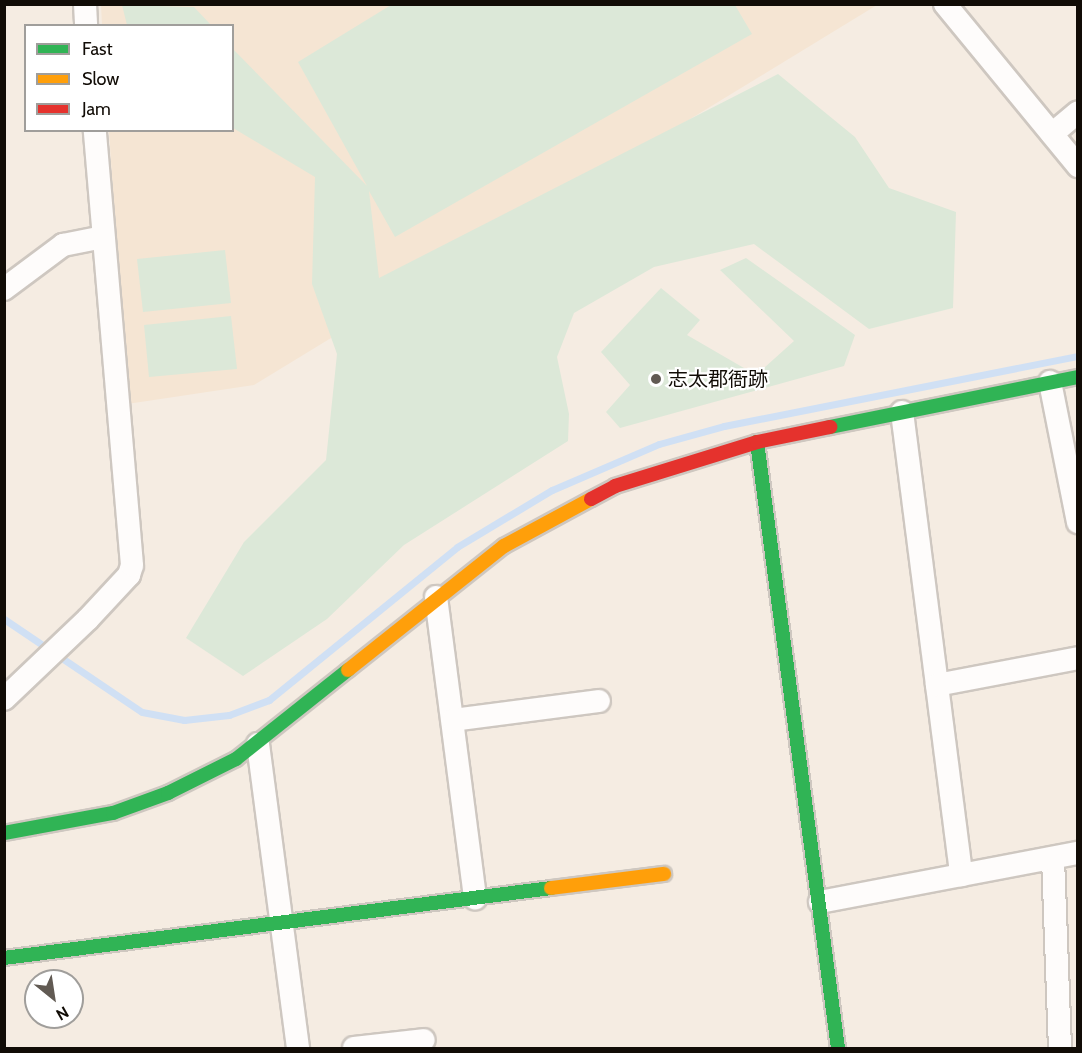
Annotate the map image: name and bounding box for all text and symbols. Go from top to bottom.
legend [24,24,234,132]
text: Fast [82,38,113,60]
text: Slow [82,68,119,90]
text: Jam [82,98,111,120]
place label: 志太郡衙跡 [668,367,768,391]
marker: 志太郡衙跡 [649,372,663,386]
north arrow [24,969,84,1029]
text: N [53,1002,72,1024]

